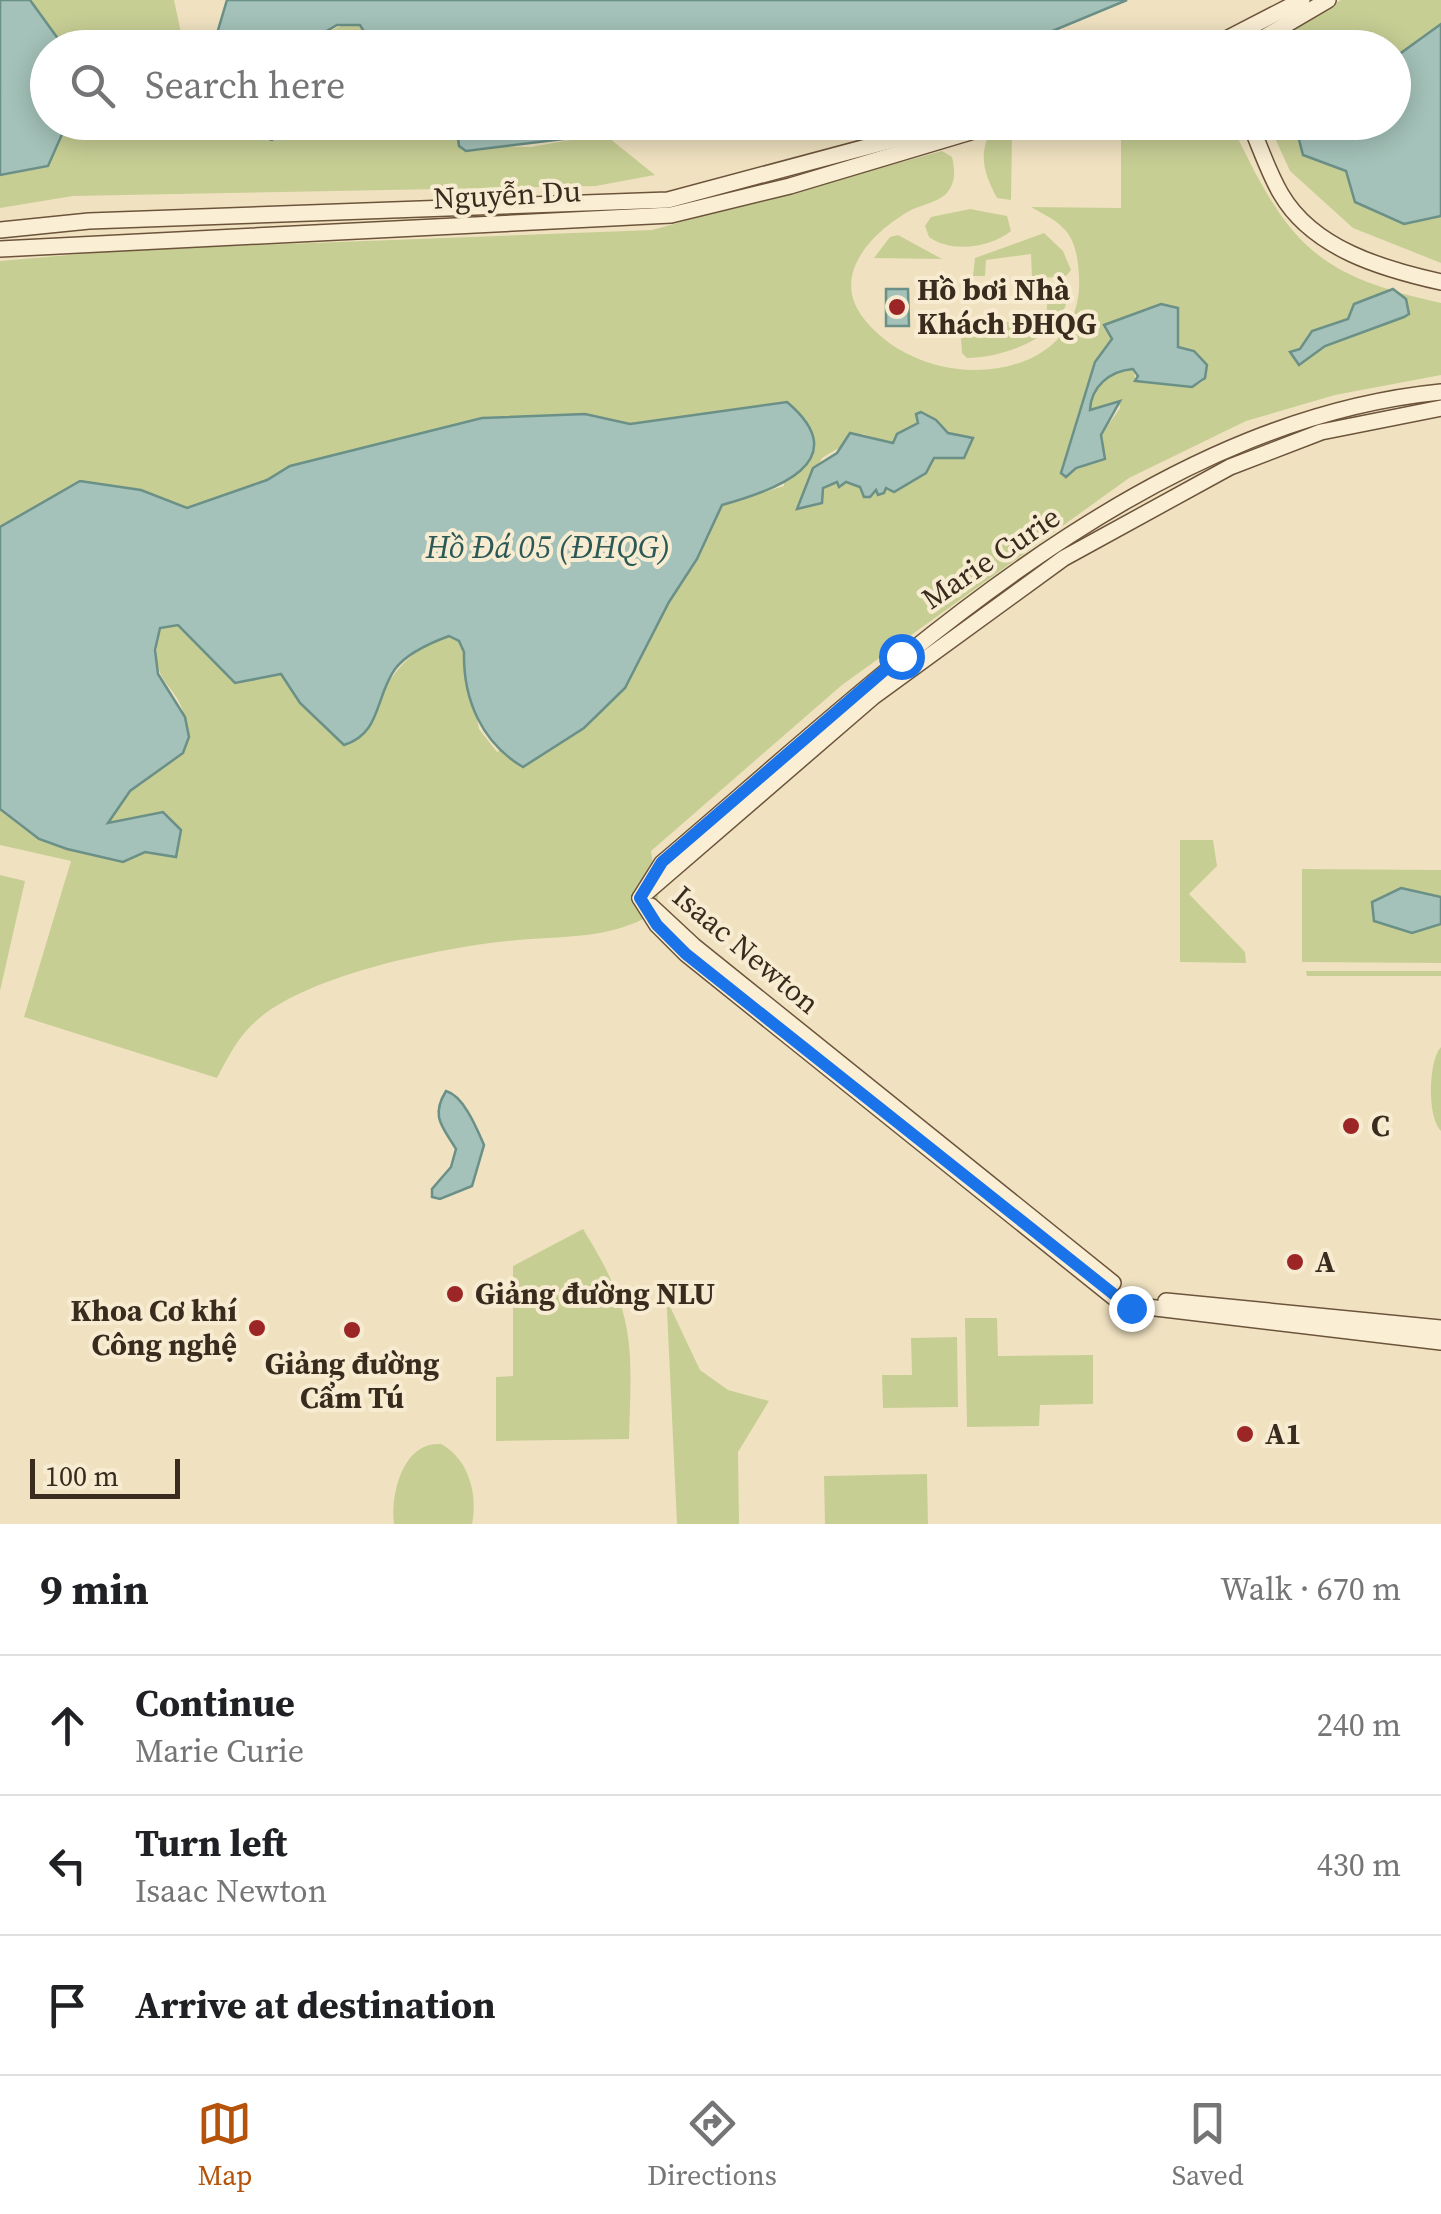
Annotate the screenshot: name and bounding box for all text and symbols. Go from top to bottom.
search box [30,30,1411,140]
icon: search [65,58,120,113]
text: Search here [145,59,345,111]
street label: Nguyễn Du [432,170,582,219]
place label: Hồ bơi Nhà Khách ĐHQG [917,269,1097,344]
marker: Hồ bơi Nhà Khách ĐHQG [886,296,908,318]
street label: Marie Curie [914,496,1068,619]
water label: Hồ Đá 05 (ĐHQG) [424,525,671,569]
route start [879,634,925,680]
street label: Isaac Newton [664,876,828,1023]
place label: C [1371,1105,1390,1146]
marker: C [1340,1115,1362,1137]
place label: A [1315,1241,1335,1282]
marker: A [1284,1251,1306,1273]
place label: Giảng đường NLU [475,1273,715,1314]
marker: Giảng đường NLU [444,1283,466,1305]
route end [1109,1286,1155,1332]
place label: Khoa Cơ khí Công nghệ [71,1290,237,1365]
marker: Khoa Cơ khí Công nghệ [246,1317,268,1339]
marker: Giảng đường Cẩm Tú [341,1319,363,1341]
place label: Giảng đường Cẩm Tú [265,1343,439,1418]
place label: A1 [1265,1413,1302,1454]
marker: A1 [1234,1423,1256,1445]
scale bar [30,1454,180,1498]
text: 100 m [45,1457,119,1495]
text: 9 min [40,1560,149,1618]
text: Walk · 670 m [1220,1567,1401,1611]
text: Continue [135,1677,295,1729]
icon: ahead [40,1698,95,1753]
text: 240 m [1317,1703,1401,1747]
text: Marie Curie [135,1729,304,1773]
text: Turn left [135,1817,287,1869]
icon: left [40,1838,95,1893]
text: 430 m [1317,1843,1401,1887]
text: Isaac Newton [135,1869,327,1913]
icon: arrive [40,1978,95,2033]
text: Arrive at destination [135,1979,496,2031]
tab: Map [197,2096,252,2194]
tab: Directions [647,2096,777,2194]
tab: Saved [1172,2096,1244,2194]

